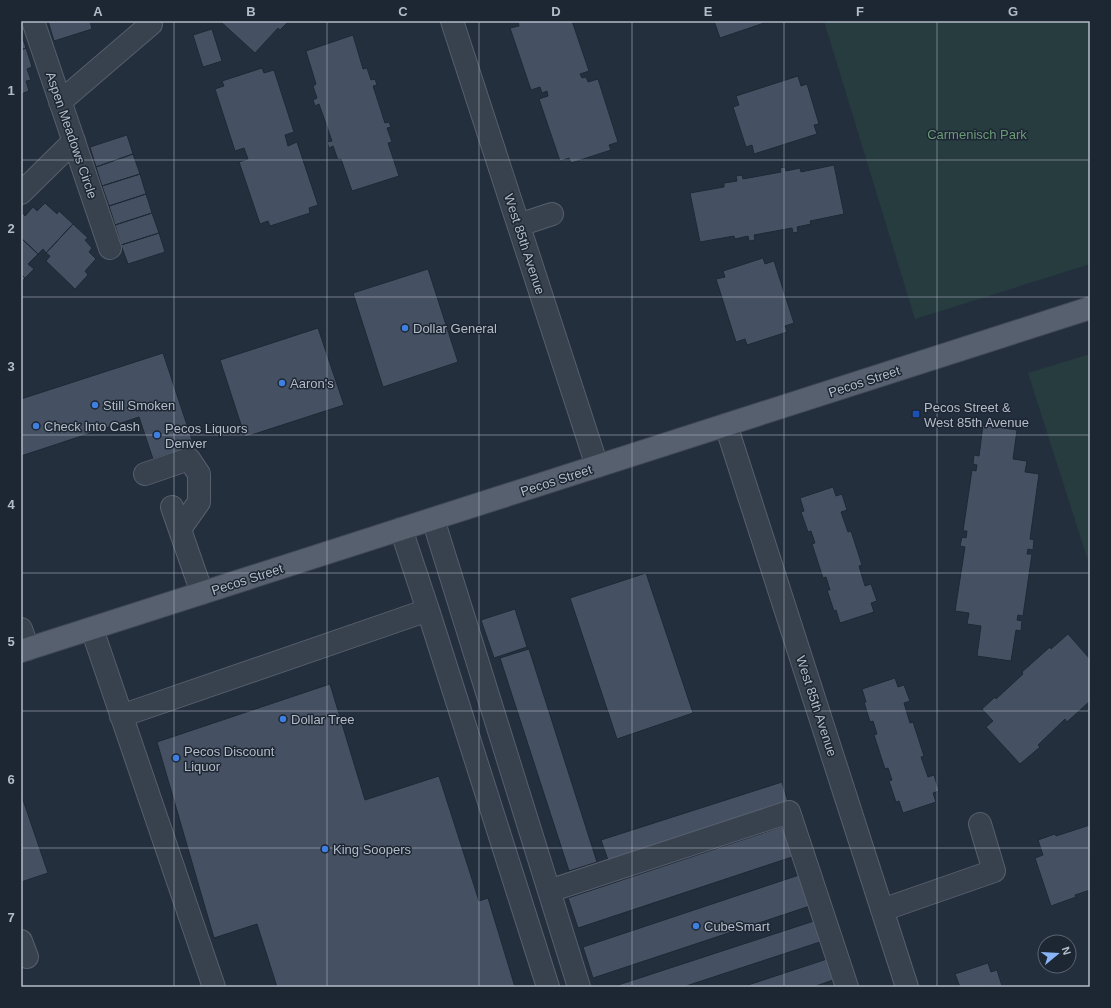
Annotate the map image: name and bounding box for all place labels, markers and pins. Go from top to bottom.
place label: Dollar General [413,321,497,336]
marker: Dollar General [400,323,410,333]
place label: Aaron's [290,376,334,391]
marker: Aaron's [277,378,287,388]
place label: Still Smoken [103,398,175,413]
marker: Still Smoken [90,400,100,410]
place label: Pecos Street & West 85th Avenue [924,400,1029,430]
marker: Pecos Street & West 85th Avenue [911,409,921,419]
place label: Check Into Cash [44,419,140,434]
marker: Check Into Cash [31,421,41,431]
place label: Pecos Liquors Denver [165,421,248,451]
marker: Pecos Liquors Denver [152,430,162,440]
place label: Dollar Tree [291,712,355,727]
marker: Dollar Tree [278,714,288,724]
place label: Pecos Discount Liquor [184,744,275,774]
marker: Pecos Discount Liquor [171,753,181,763]
place label: King Soopers [333,842,412,857]
marker: King Soopers [320,844,330,854]
place label: CubeSmart [704,919,770,934]
marker: CubeSmart [691,921,701,931]

